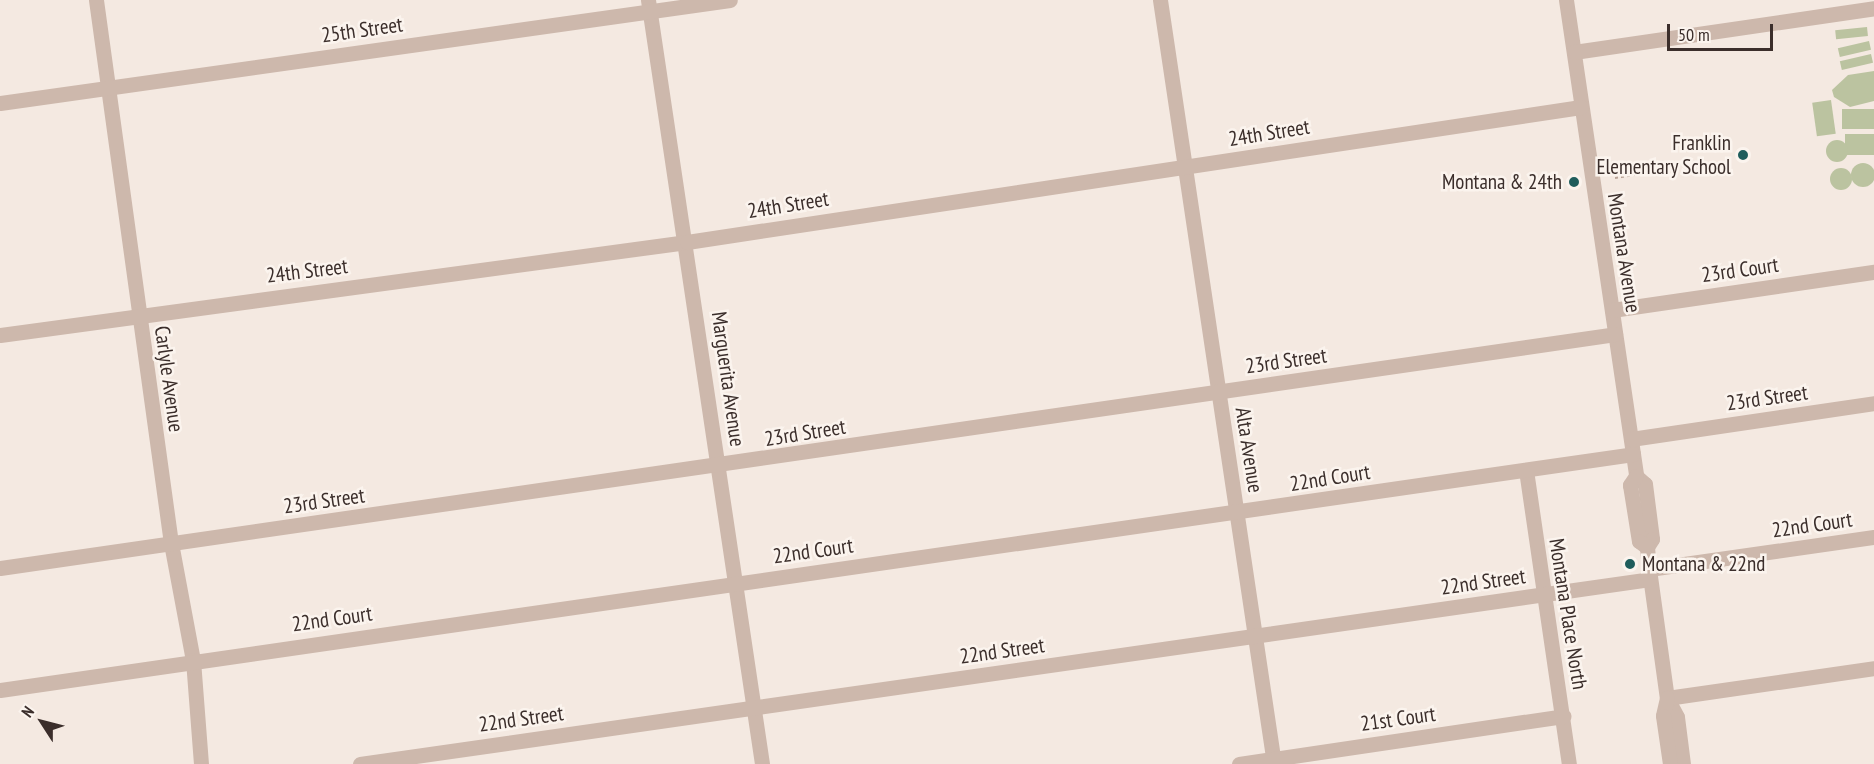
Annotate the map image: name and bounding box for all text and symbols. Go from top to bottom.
street label: 25th Street [320,12,404,48]
scale bar [1670,12,1776,50]
text: 50 m [1678,23,1710,46]
street label: 24th Street [1227,114,1311,152]
place label: Franklin Elementary School [1596,130,1731,180]
marker: Franklin Elementary School [1736,148,1750,162]
place label: Montana & 24th [1442,169,1562,195]
marker: Montana & 24th [1567,175,1581,189]
street label: 24th Street [746,186,830,224]
street label: Montana Avenue [1602,191,1646,315]
street label: 23rd Court [1700,252,1780,288]
street label: 24th Street [265,254,349,288]
street label: Marguerita Avenue [706,310,750,448]
street label: Carlyle Avenue [149,324,189,434]
street label: 23rd Street [1244,343,1328,379]
street label: 23rd Street [1725,380,1809,416]
street label: Alta Avenue [1230,405,1268,495]
street label: 23rd Street [763,414,847,452]
street label: 22nd Court [1288,459,1372,497]
street label: 23rd Street [282,483,366,519]
street label: 22nd Court [1770,507,1854,543]
street label: 22nd Court [771,533,855,569]
street label: Montana Place North [1544,537,1592,691]
place label: Montana & 22nd [1642,551,1765,577]
marker: Montana & 22nd [1623,557,1637,571]
street label: 22nd Street [1439,564,1527,600]
street label: 22nd Court [290,601,374,637]
street label: 22nd Street [958,633,1046,669]
north arrow [12,692,72,752]
street label: 22nd Street [477,701,565,737]
street label: 21st Court [1359,701,1437,737]
text: N [17,702,38,721]

